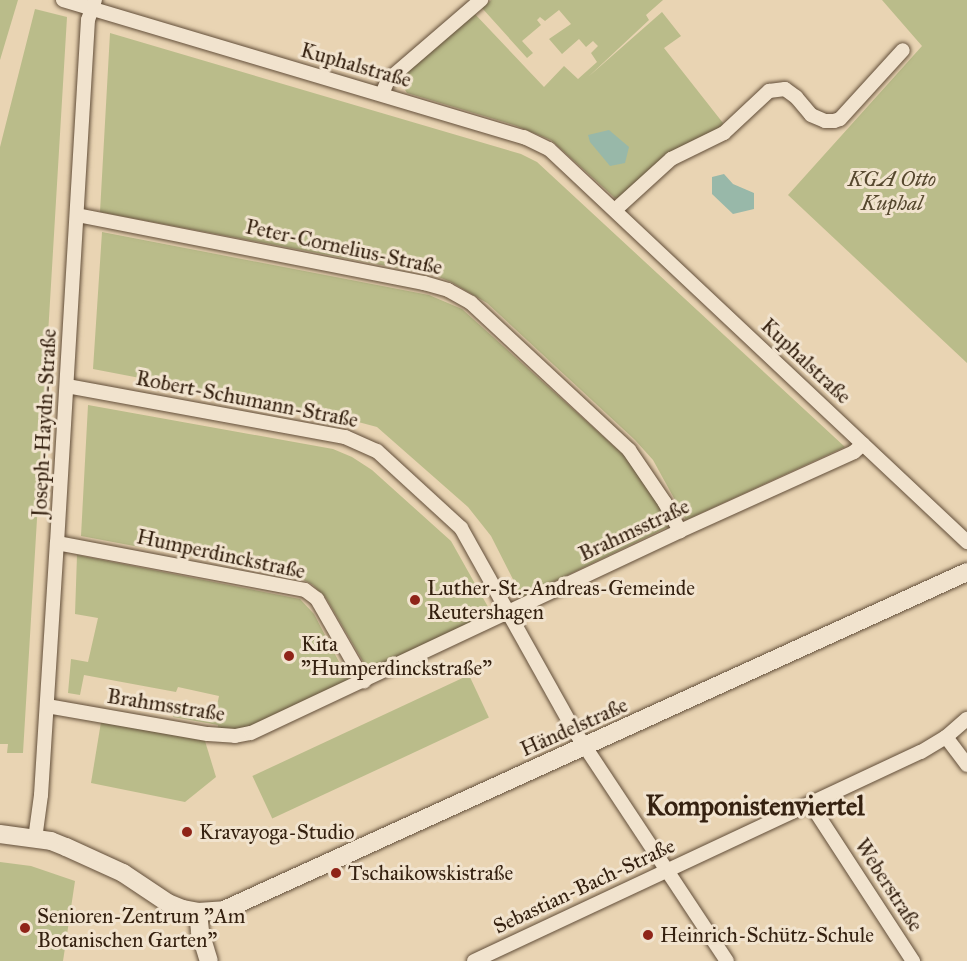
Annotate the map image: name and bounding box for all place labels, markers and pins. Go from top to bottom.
place label: Luther-St.-Andreas-Gemeinde Reutershagen [427,575,695,625]
marker: Luther-St.-Andreas-Gemeinde Reutershagen [408,593,422,607]
place label: Kita "Humperdinckstraße" [301,631,492,681]
marker: Kita "Humperdinckstraße" [282,649,296,663]
place label: Kravayoga-Studio [199,819,354,845]
marker: Kravayoga-Studio [180,825,194,839]
place label: Tschaikowskistraße [348,860,513,886]
marker: Tschaikowskistraße [329,866,343,880]
place label: Senioren-Zentrum "Am Botanischen Garten" [37,903,245,953]
marker: Senioren-Zentrum "Am Botanischen Garten" [18,921,32,935]
place label: Heinrich-Schütz-Schule [660,922,874,948]
marker: Heinrich-Schütz-Schule [641,928,655,942]

